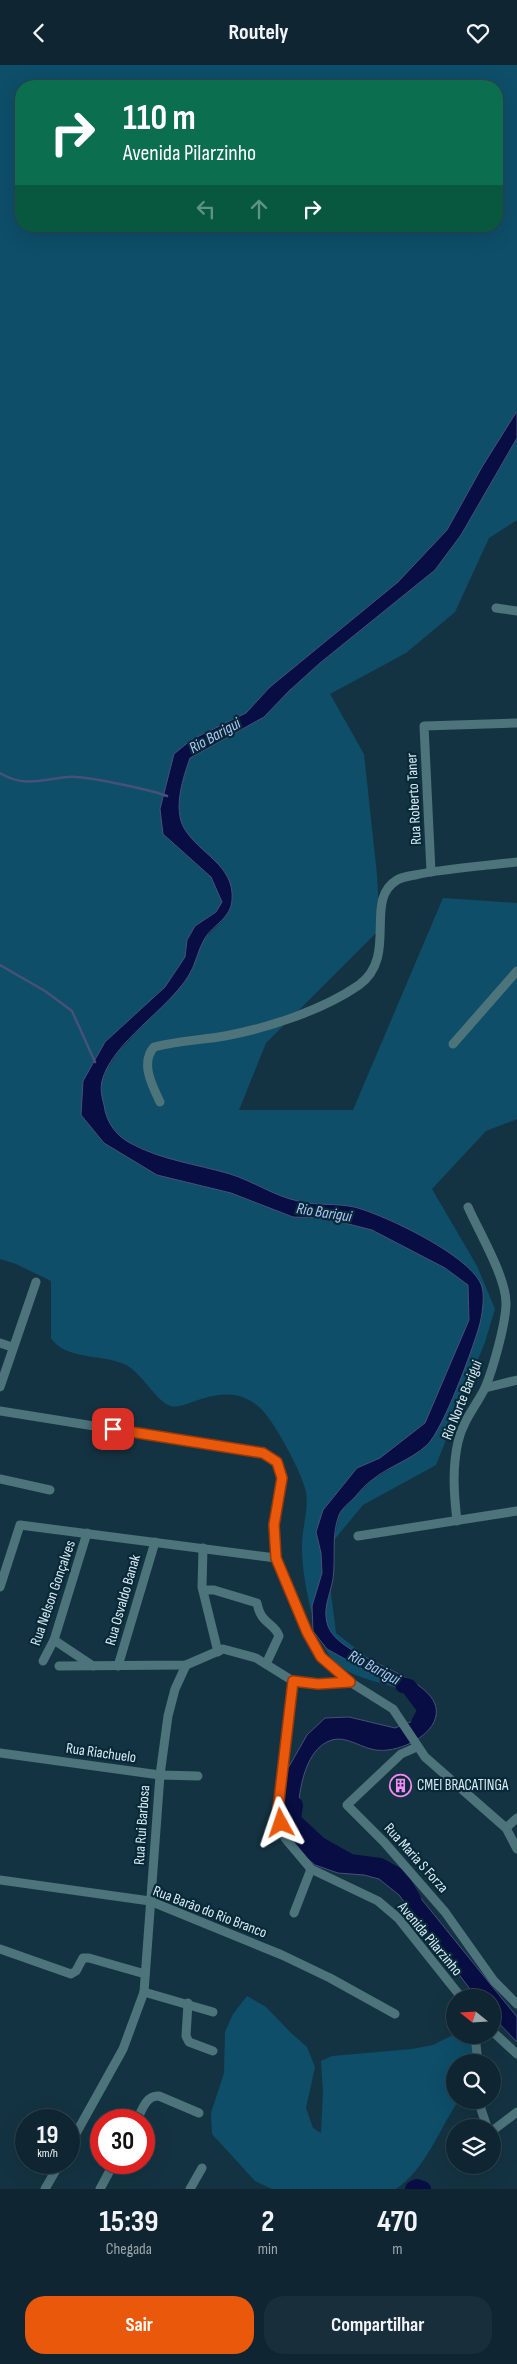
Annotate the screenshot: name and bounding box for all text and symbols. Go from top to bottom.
icon: back [25,19,53,47]
text: Routely [229,19,288,46]
icon: heart [464,19,492,47]
text: 110 m [123,97,196,140]
icon: right [40,100,105,165]
text: Avenida Pilarzinho [123,140,256,167]
icon: left [192,195,220,223]
icon: ahead [245,195,273,223]
icon: right [298,195,326,223]
water label: Rio Barigui [186,714,245,758]
street label: Rua Roberto Taner [402,752,426,845]
water label: Rio Barigui [295,1199,354,1227]
street label: Rio Norte Barigui [437,1357,487,1443]
pin [92,1408,134,1450]
icon: arrive [99,1415,127,1443]
street label: Rua Nelson Gonçalves [26,1538,80,1648]
street label: Rua Osvaldo Banak [101,1552,145,1648]
water label: Rio Barigui [345,1646,404,1690]
street label: Rua Riachuelo [65,1739,137,1767]
building icon: CMEI BRACATINGA [389,1773,413,1797]
place label: CMEI BRACATINGA [417,1776,509,1795]
street label: Rua Rui Barbosa [130,1784,154,1866]
position arrow [254,1796,306,1848]
street label: Rua Maria S Forza [380,1819,452,1897]
street label: Rua Barão do Rio Branco [150,1882,270,1942]
street label: Avenida Pilarzinho [393,1897,466,1980]
north arrow [446,1989,501,2044]
map controls [446,1989,501,2174]
button: search [446,2054,501,2109]
speed limit sign: 30 [90,2109,155,2174]
button: layers [446,2119,501,2174]
text: 19 [37,2120,58,2151]
text: km/h [37,2146,58,2161]
text: 15:39 [99,2204,159,2240]
text: 2 [261,2204,274,2240]
text: 470 [377,2204,418,2240]
text: Chegada [106,2240,152,2259]
text: min [258,2240,278,2259]
text: m [392,2240,403,2259]
button: Sair [25,2296,254,2354]
button: Compartilhar [264,2296,492,2354]

